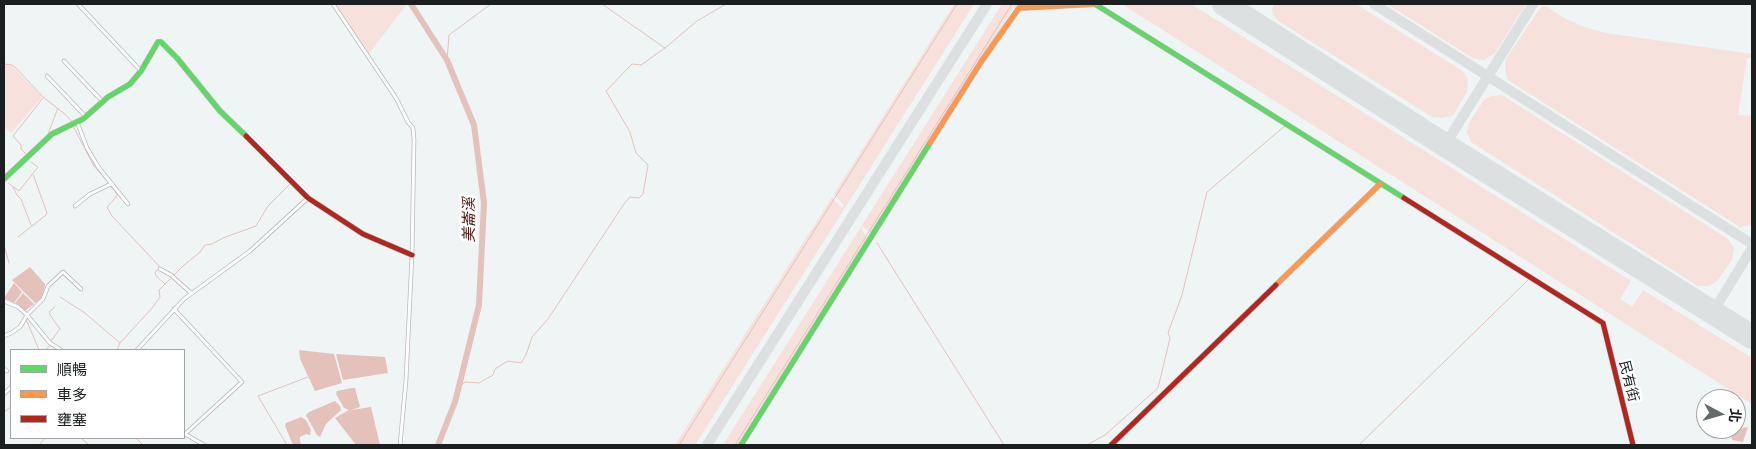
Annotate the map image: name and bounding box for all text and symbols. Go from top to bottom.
water label: 美崙溪 [460,198,478,242]
legend [10,349,185,439]
street label: 民有街 [1616,359,1642,403]
text: 順暢 [57,361,87,378]
text: 車多 [57,386,87,403]
north arrow [1696,389,1746,439]
text: 北 [1726,408,1744,423]
text: 壅塞 [57,411,87,428]

